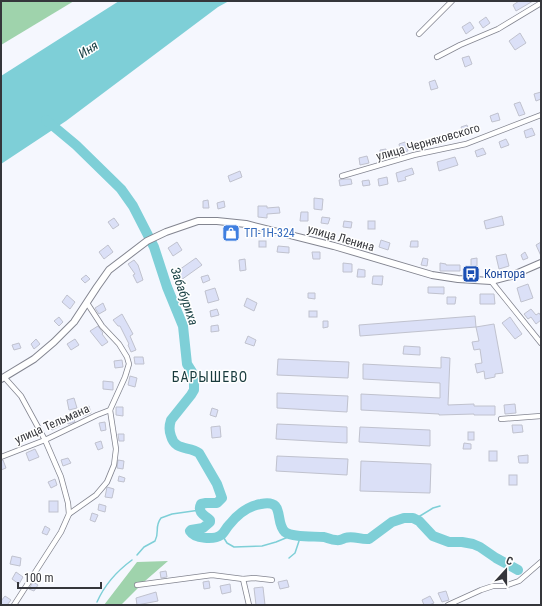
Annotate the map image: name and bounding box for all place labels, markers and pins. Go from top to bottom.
shop icon: ТП-1Н-324 [221,223,241,243]
place label: ТП-1Н-324 [244,226,295,240]
bus stop icon: Контора [461,264,481,284]
place label: Контора [484,267,525,281]

